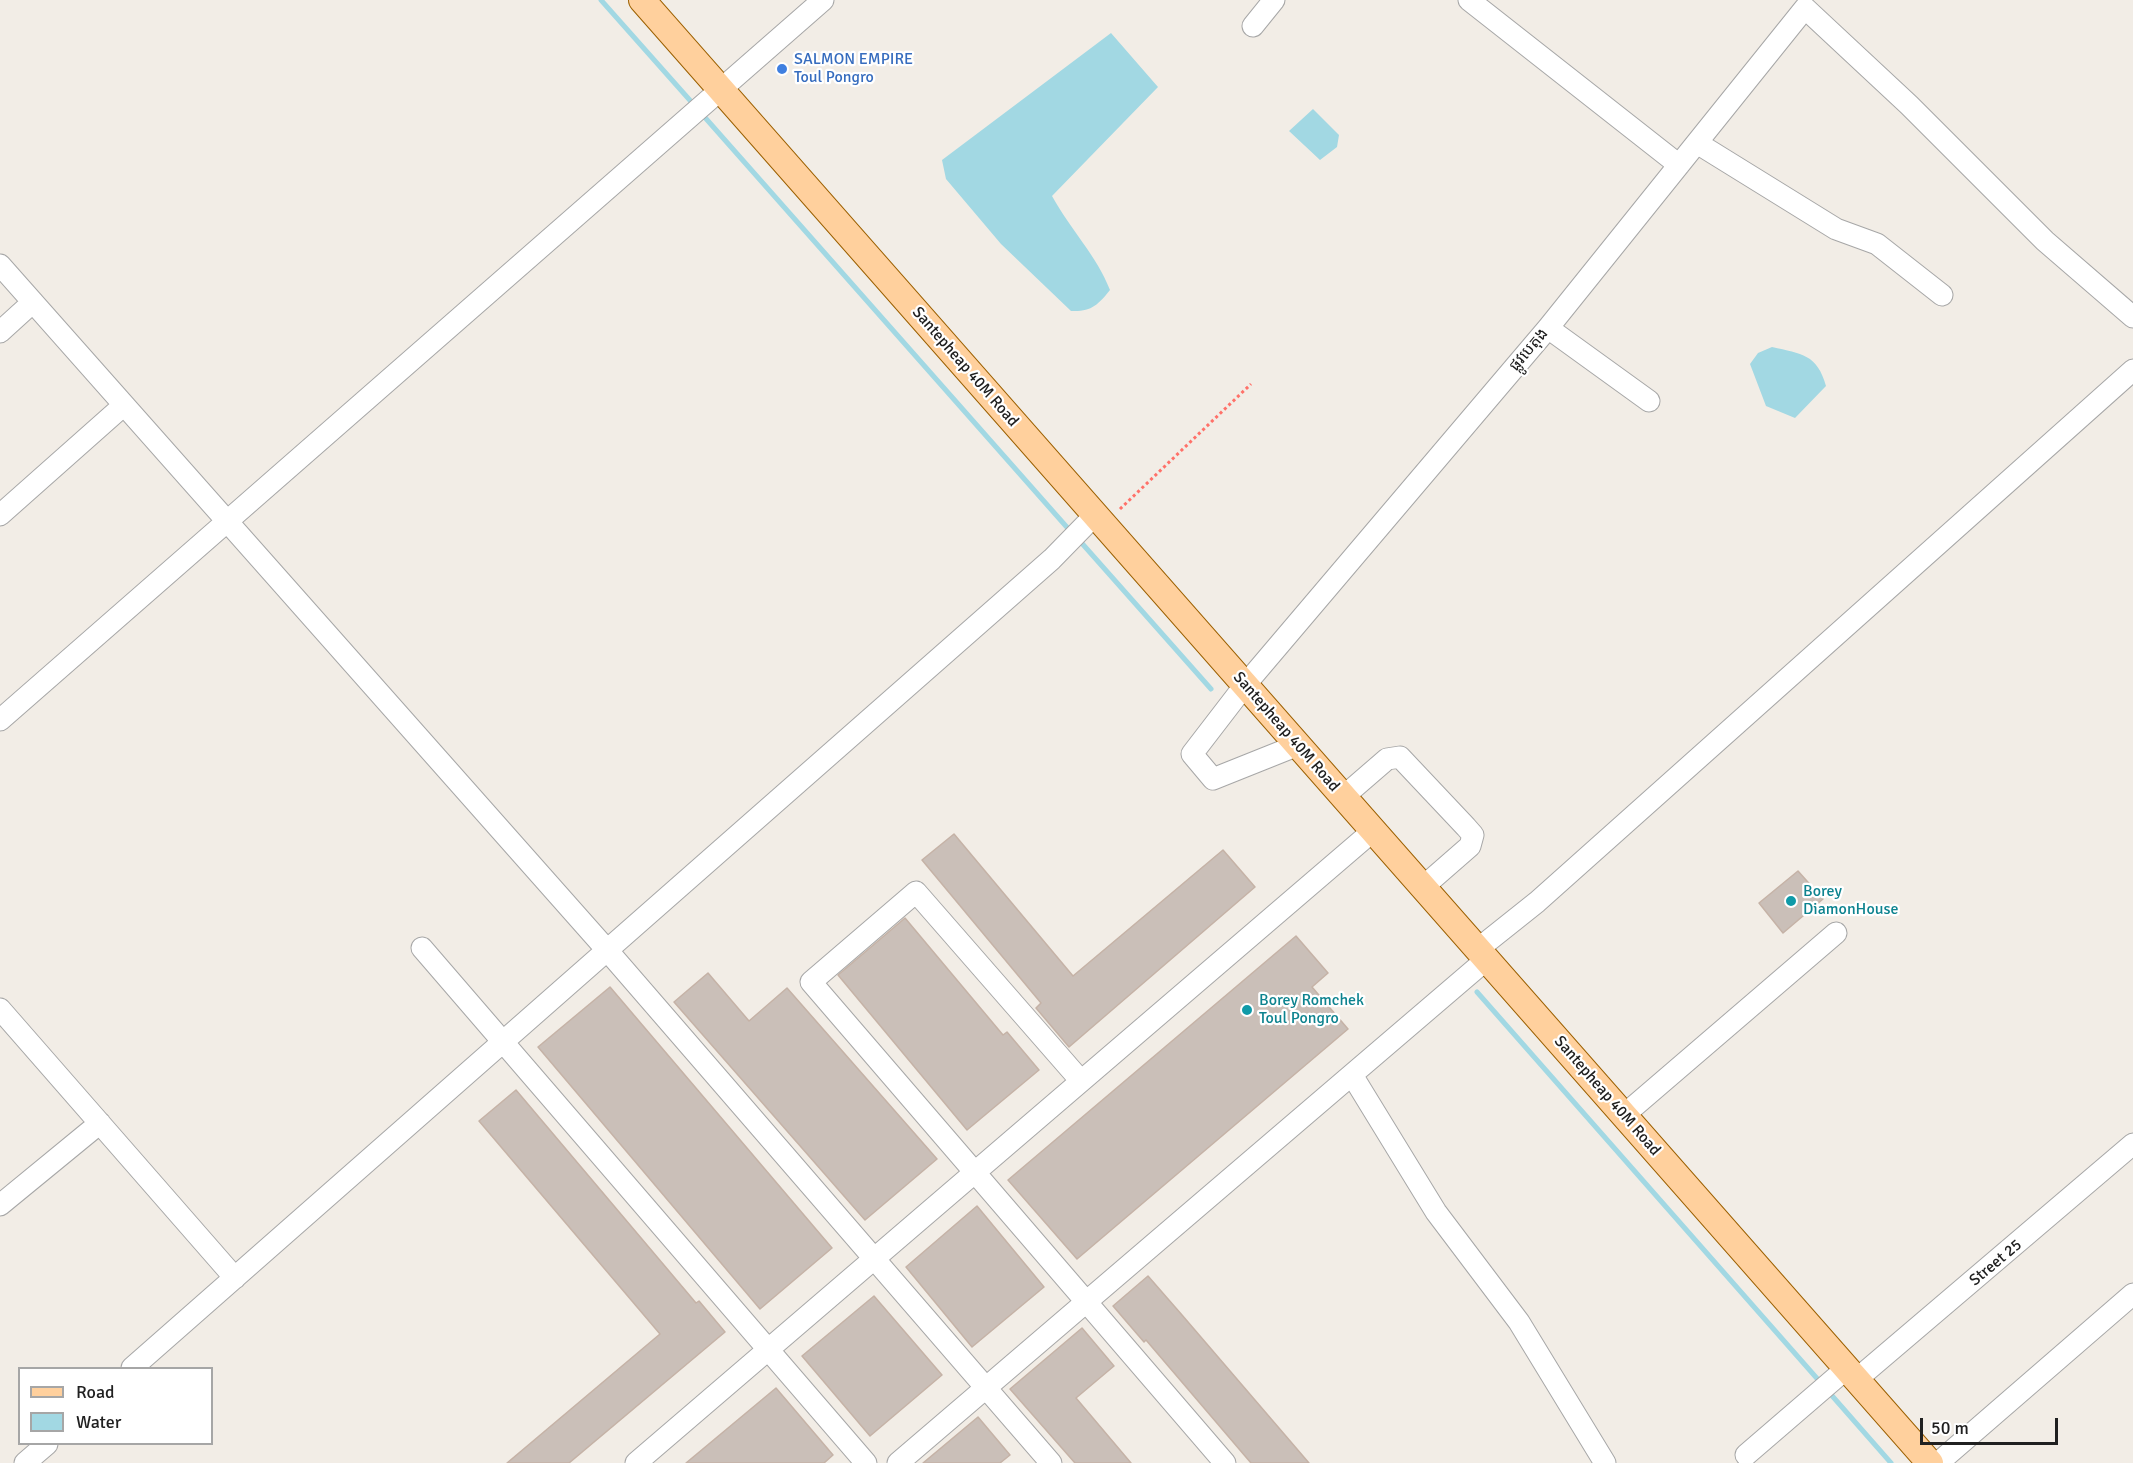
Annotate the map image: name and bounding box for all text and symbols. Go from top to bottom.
place label: SALMON EMPIRE Toul Pongro [794,50,913,88]
marker: SALMON EMPIRE Toul Pongro [775,62,789,76]
street label: Santepheap 40M Road [908,303,1022,431]
street label: ផ្លូវបេតុង [1505,325,1553,375]
street label: Santepheap 40M Road [1229,668,1343,796]
place label: Borey DiamonHouse [1803,882,1898,920]
marker: Borey DiamonHouse [1784,894,1798,908]
place label: Borey Romchek Toul Pongro [1259,991,1364,1029]
marker: Borey Romchek Toul Pongro [1240,1003,1254,1017]
street label: Santepheap 40M Road [1550,1032,1664,1160]
street label: Street 25 [1966,1236,2026,1290]
legend [18,1367,213,1445]
text: Road [76,1381,115,1403]
scale bar [1923,1406,2061,1444]
text: Water [76,1411,121,1433]
text: 50 m [1931,1417,1969,1439]

